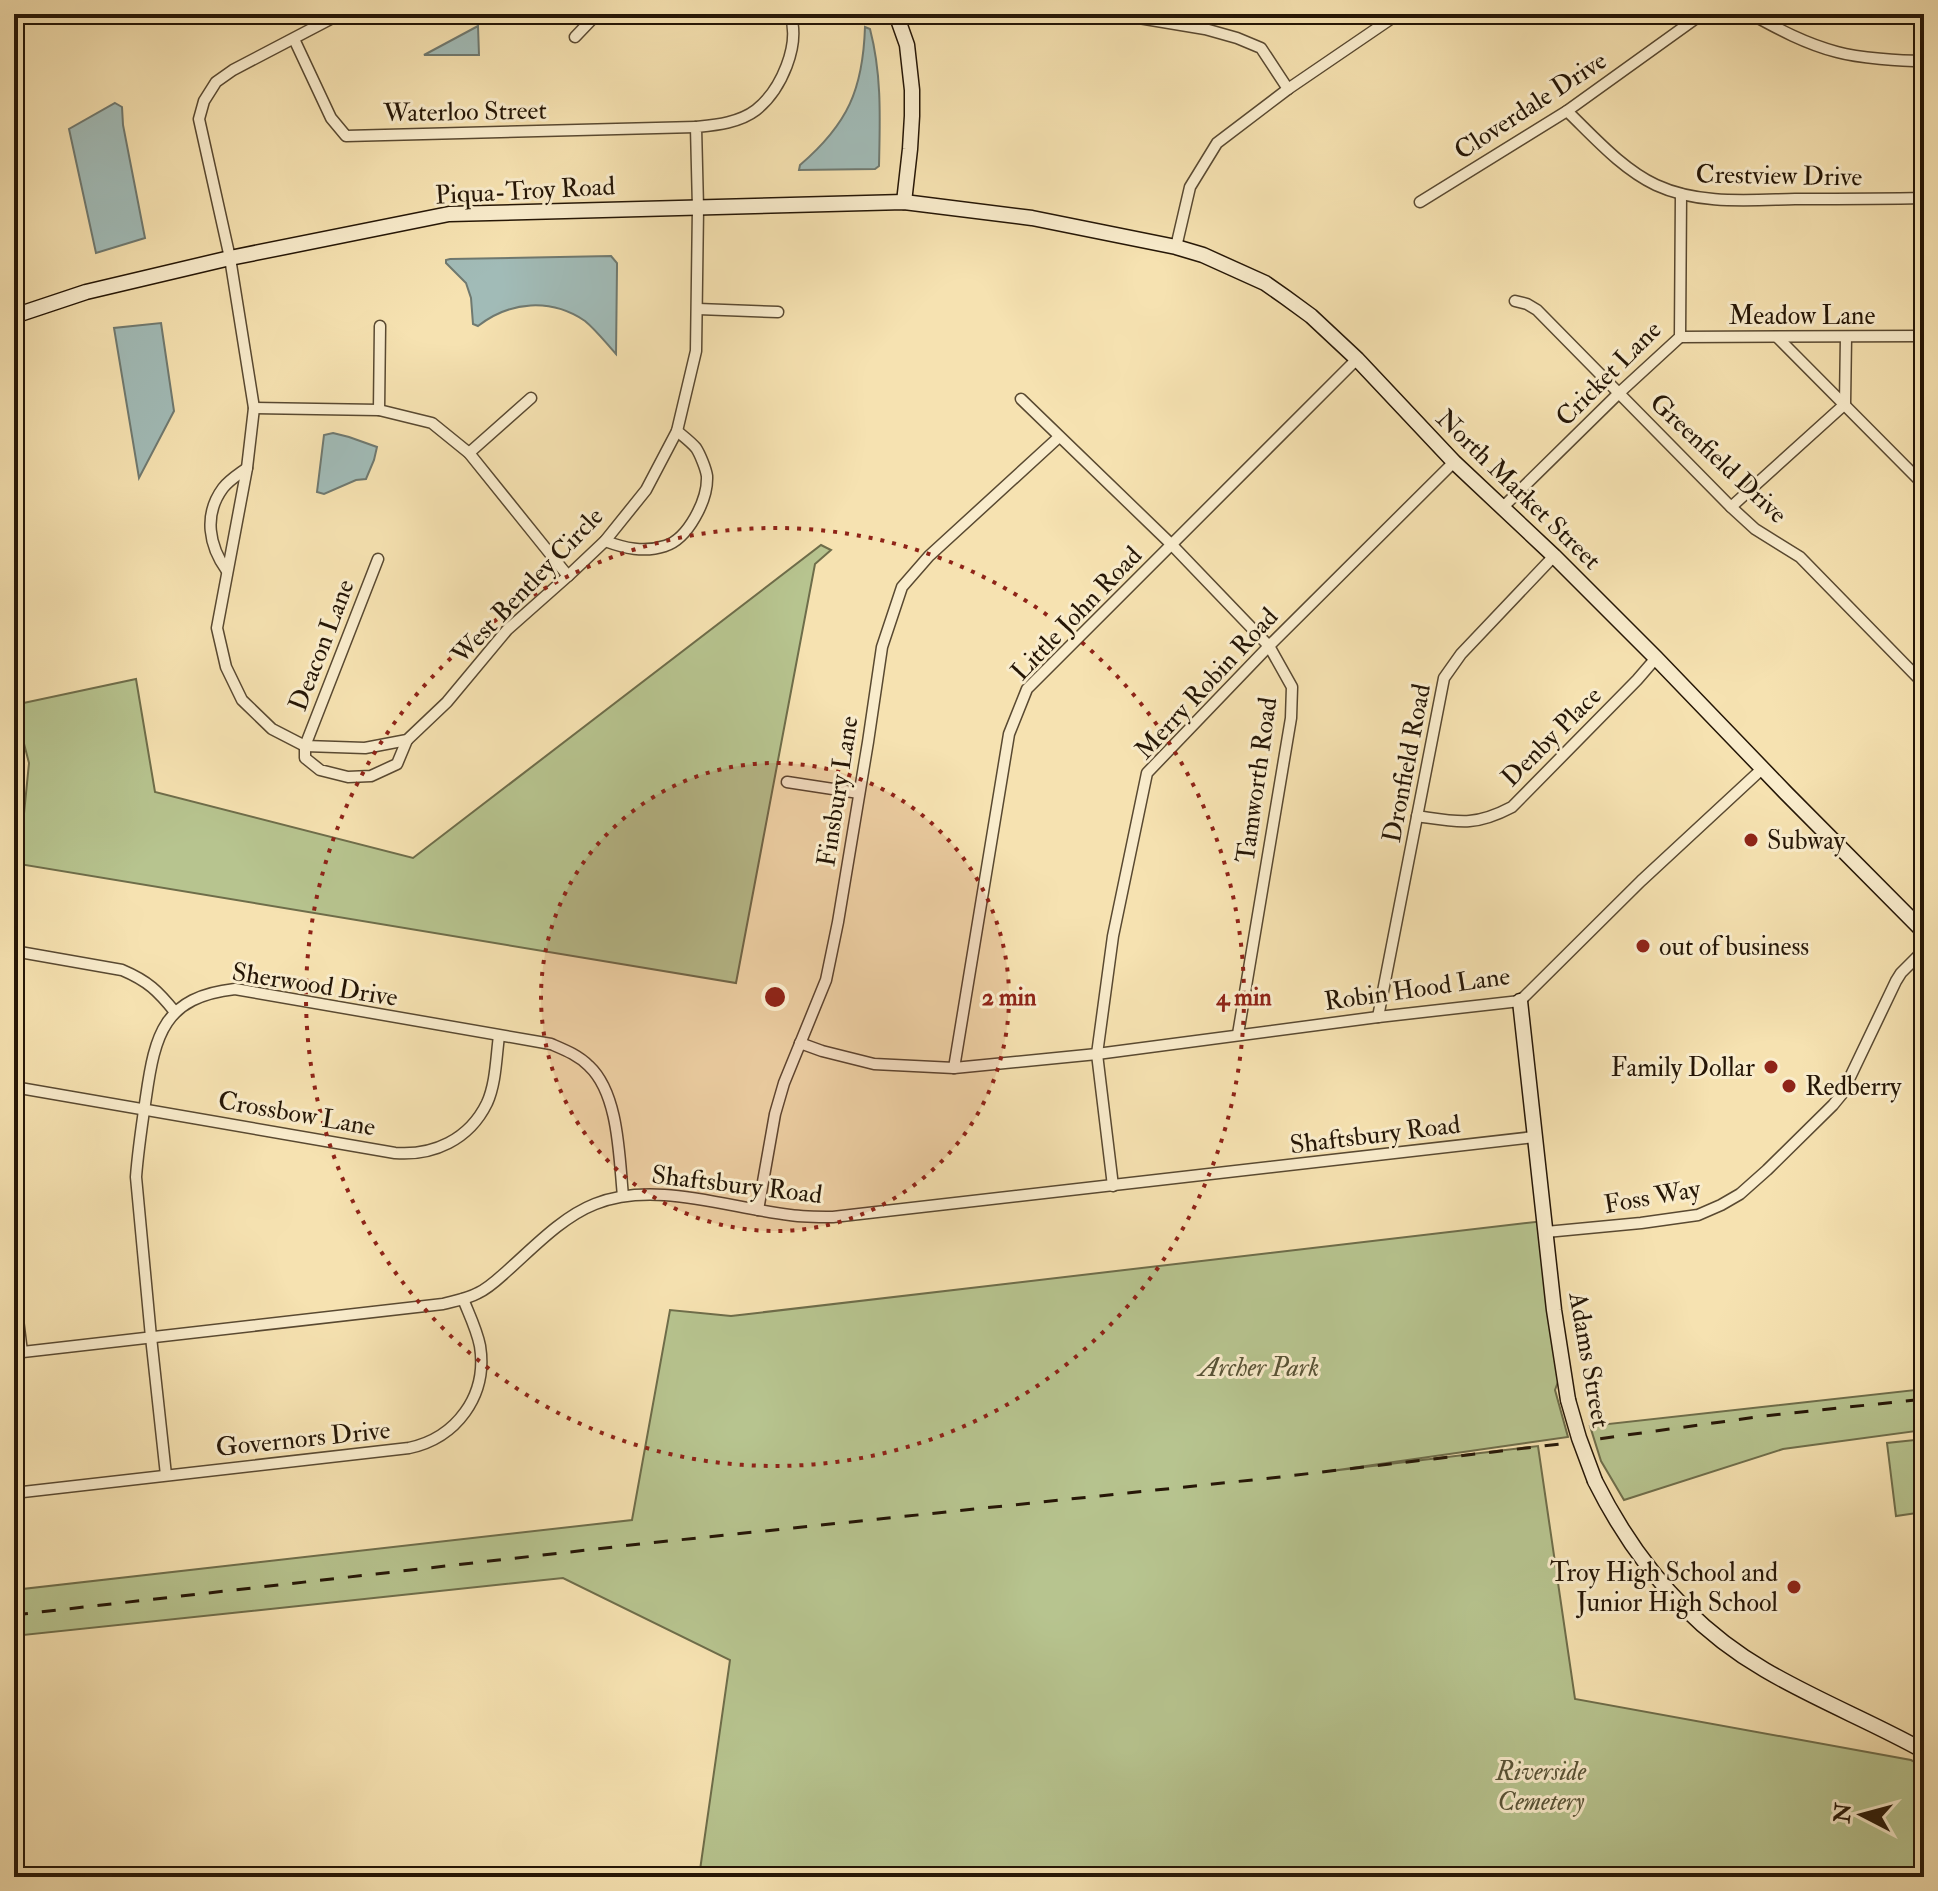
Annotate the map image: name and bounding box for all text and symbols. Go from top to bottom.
street label: Cloverdale Drive [1448,45,1613,167]
street label: Waterloo Street [382,95,547,129]
street label: Crestview Drive [1695,159,1863,193]
street label: Piqua-Troy Road [434,170,616,212]
street label: Meadow Lane [1729,300,1876,332]
street label: Cricket Lane [1549,314,1668,433]
street label: Greenfield Drive [1643,387,1794,531]
street label: North Market Street [1429,403,1608,577]
street label: West Bentley Circle [444,501,611,671]
street label: Little John Road [1005,540,1149,688]
street label: Deacon Lane [282,575,362,716]
street label: Merry Robin Road [1128,601,1285,766]
street label: Denby Place [1495,680,1609,794]
street label: Dronfield Road [1376,681,1438,845]
street label: Tamworth Road [1230,695,1284,865]
street label: Finsbury Lane [810,714,866,869]
place label: Subway [1767,825,1846,857]
marker: Subway [1742,831,1760,849]
place label: out of business [1659,931,1809,963]
marker: out of business [1634,937,1652,955]
street label: Sherwood Drive [230,956,400,1014]
street label: Robin Hood Lane [1322,960,1512,1018]
text: 2 min [982,982,1037,1013]
text: 4 min [1215,982,1272,1013]
centre of rings [761,983,789,1011]
place label: Family Dollar [1611,1052,1755,1084]
marker: Family Dollar [1762,1058,1780,1076]
place label: Redberry [1805,1071,1902,1103]
marker: Redberry [1780,1077,1798,1095]
street label: Crossbow Lane [216,1084,378,1144]
street label: Shaftsbury Road [1288,1109,1462,1161]
street label: Shaftsbury Road [650,1159,824,1211]
street label: Foss Way [1601,1173,1704,1221]
street label: Adams Street [1561,1289,1617,1431]
park label: Archer Park [1196,1352,1319,1384]
street label: Governors Drive [214,1414,392,1464]
place label: Troy High School and Junior High School [1550,1557,1778,1619]
marker: Troy High School and Junior High School [1785,1578,1803,1596]
park label: Riverside Cemetery [1495,1756,1586,1818]
north arrow [1822,1775,1902,1855]
text: N [1828,1801,1858,1825]

